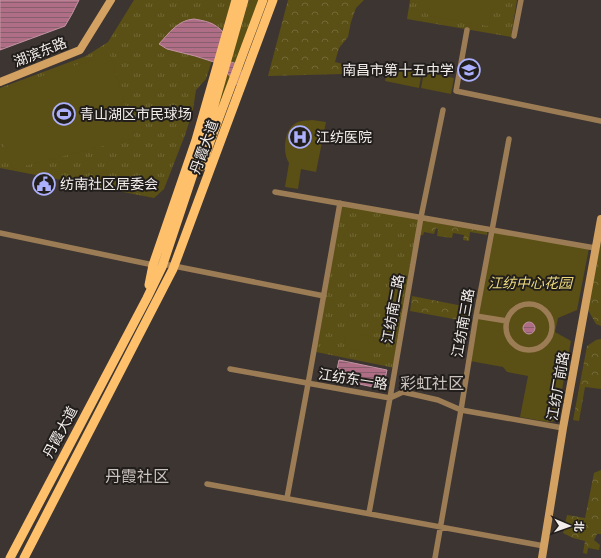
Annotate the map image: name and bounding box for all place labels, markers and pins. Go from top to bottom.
school or university icon: 南昌市第十五中学 [456,57,482,83]
place label: 南昌市第十五中学 [342,61,454,79]
sports icon: 青山湖区市民球场 [51,101,77,127]
place label: 青山湖区市民球场 [80,105,192,123]
hospital icon: 江纺医院 [287,124,313,150]
place label: 江纺医院 [316,128,372,146]
public building icon: 纺南社区居委会 [31,171,57,197]
place label: 纺南社区居委会 [60,175,158,193]

